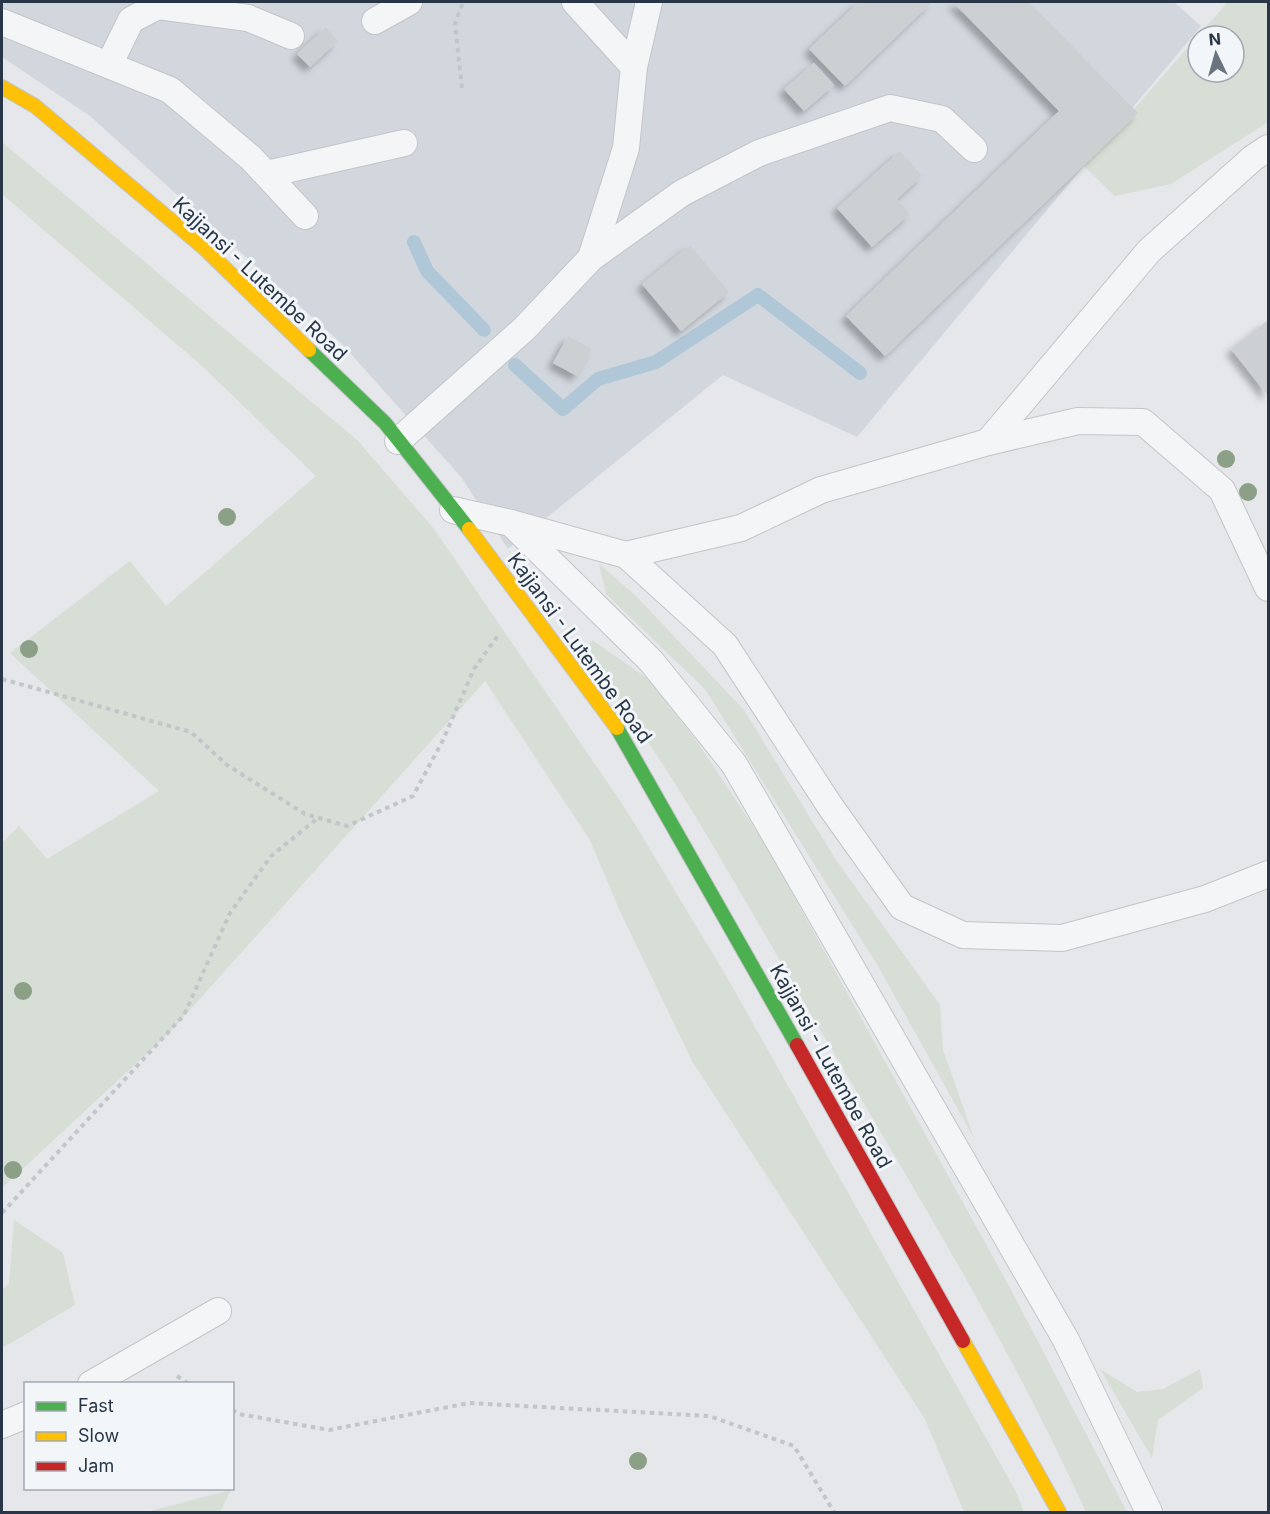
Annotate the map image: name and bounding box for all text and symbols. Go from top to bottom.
north arrow [1186,24,1246,84]
text: N [1208,29,1222,50]
street label: Kajjansi - Lutembe Road [168,192,352,366]
street label: Kajjansi - Lutembe Road [503,548,657,748]
street label: Kajjansi - Lutembe Road [765,960,897,1172]
legend [24,1382,234,1490]
text: Fast [78,1395,114,1416]
text: Slow [78,1425,119,1446]
text: Jam [78,1455,114,1476]

